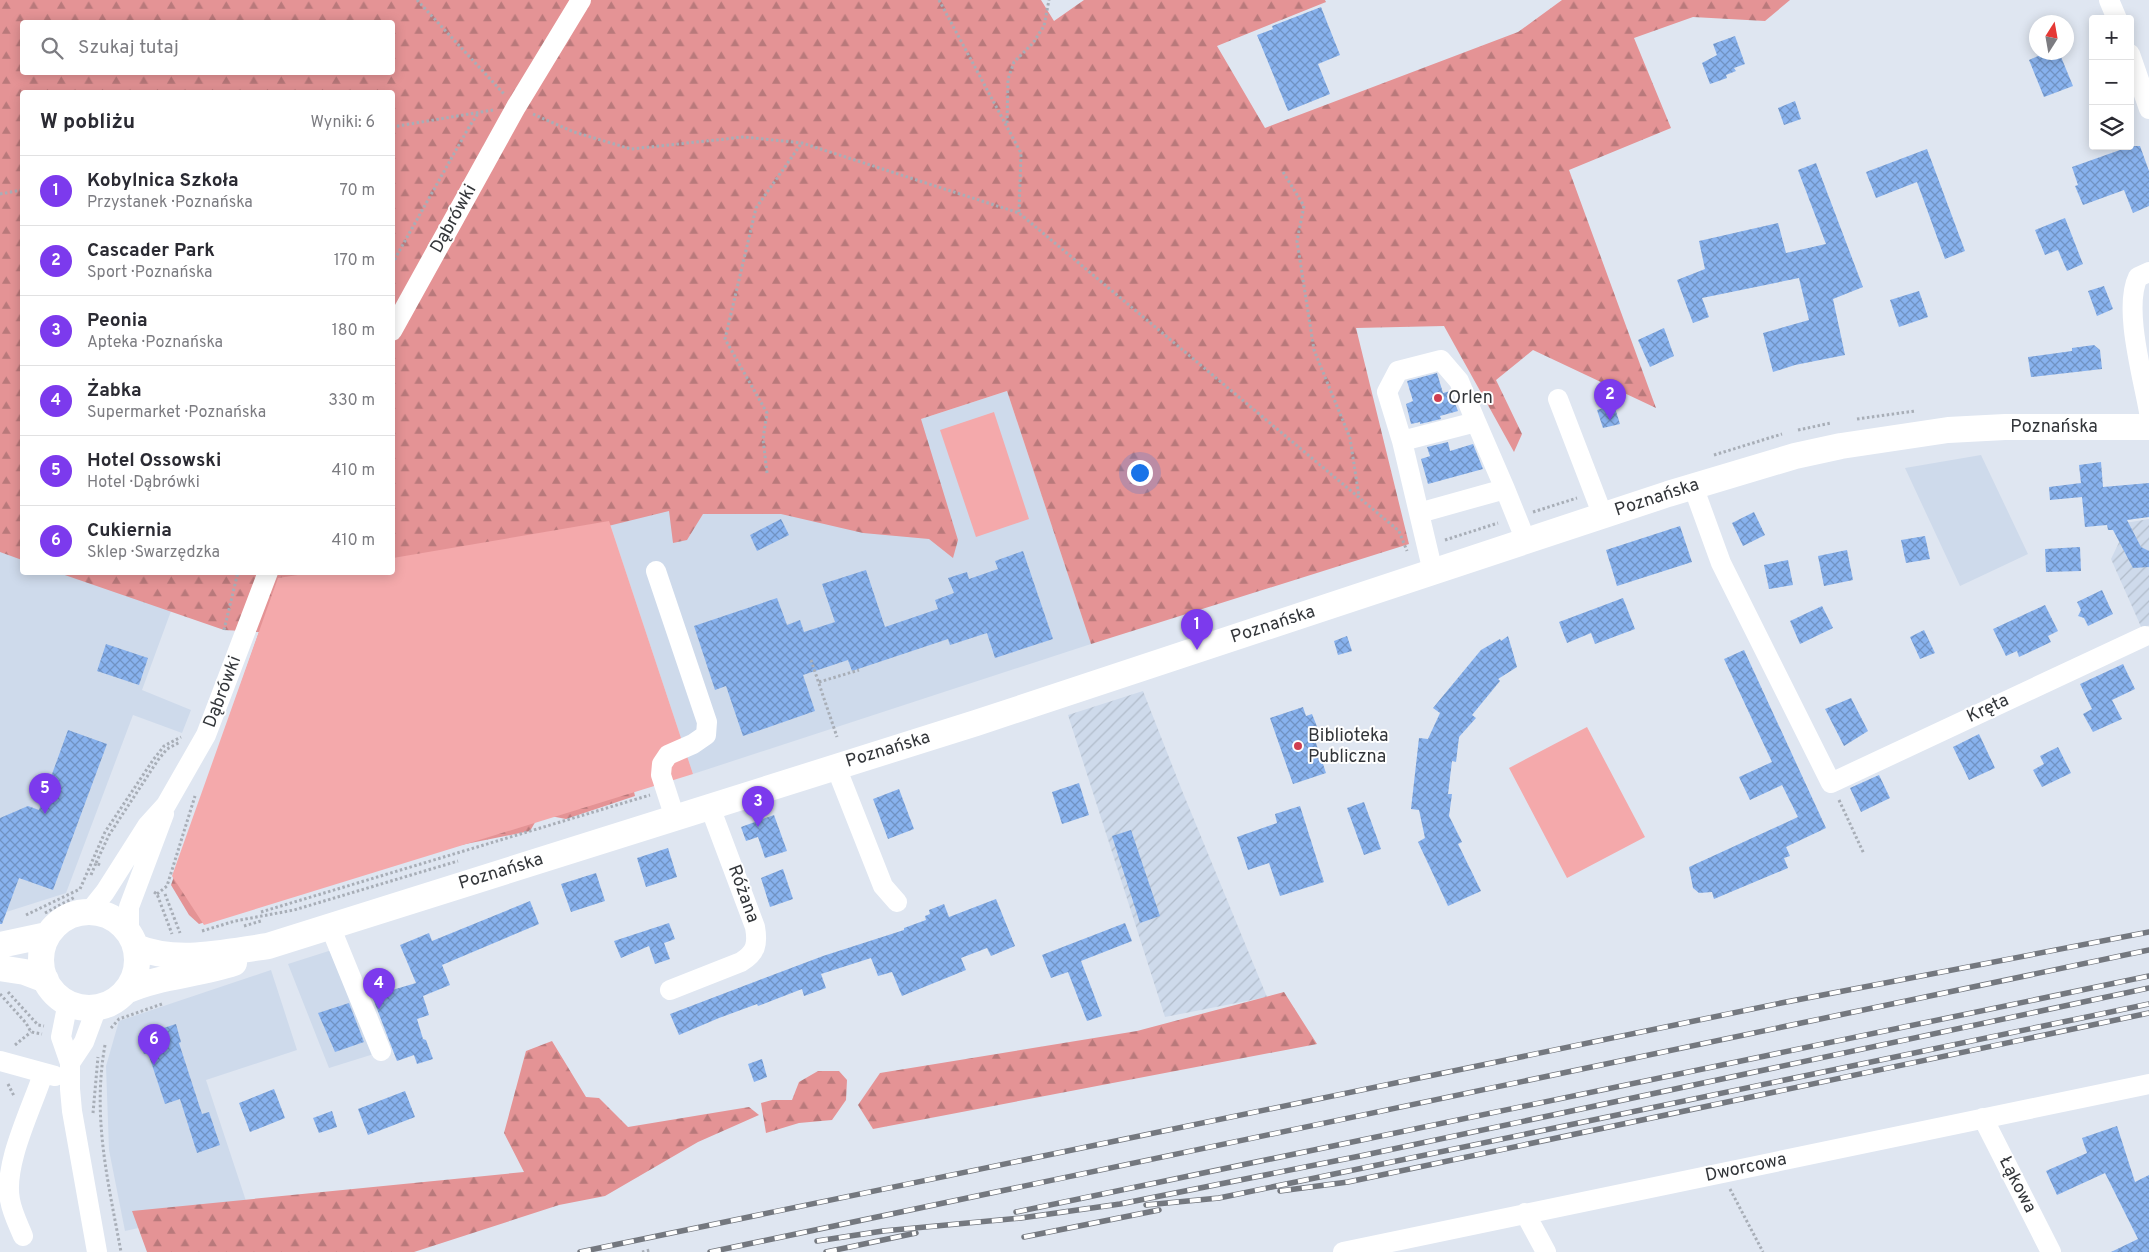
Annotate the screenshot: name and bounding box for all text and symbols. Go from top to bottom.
north arrow [2029,15,2074,60]
map controls [2089,15,2134,150]
button: + [2089,15,2134,60]
search box [20,20,395,75]
icon: search [38,34,66,62]
text: Szukaj tutaj [78,36,179,60]
button: − [2089,60,2134,105]
button: layers [2089,105,2134,150]
text: W pobliżu [40,109,135,136]
text: Wyniki: 6 [311,113,375,133]
text: Kobylnica Szkoła [87,169,239,193]
text: 1 [53,181,59,201]
text: 70 m [340,181,375,201]
street label: Dąbrówki [426,181,482,257]
text: Przystanek · Poznańska [87,193,253,213]
text: Cascader Park [87,239,215,263]
text: 2 [51,251,61,271]
text: 170 m [334,251,375,271]
text: Sport · Poznańska [87,263,212,283]
text: Peonia [87,309,148,333]
text: 3 [51,321,61,341]
text: 180 m [332,321,375,341]
text: Apteka · Poznańska [87,333,223,353]
text: Żabka [87,379,142,403]
pin: 2 [1594,379,1626,420]
place label: Orlen [1448,387,1493,410]
text: 4 [51,391,61,411]
text: 330 m [328,391,375,411]
marker: Orlen [1432,392,1444,404]
text: Supermarket · Poznańska [87,403,266,423]
street label: Poznańska [2010,416,2098,439]
text: Hotel Ossowski [87,449,221,473]
your location [1127,460,1153,486]
text: 5 [51,461,61,481]
text: 410 m [332,461,375,481]
text: Hotel · Dąbrówki [87,473,200,493]
street label: Poznańska [1612,474,1702,522]
text: Cukiernia [87,519,172,543]
text: 6 [51,531,61,551]
text: 410 m [332,531,375,551]
text: Sklep · Swarzędzka [87,543,220,563]
street label: Poznańska [1228,601,1318,649]
pin: 1 [1181,609,1213,650]
street label: Dąbrówki [199,653,247,731]
street label: Kręta [1963,689,2013,729]
place label: Biblioteka Publiczna [1308,725,1389,769]
street label: Poznańska [843,726,933,774]
marker: Biblioteka Publiczna [1292,740,1304,752]
pin: 5 [29,773,61,814]
pin: 3 [742,786,774,827]
street label: Poznańska [456,848,546,896]
street label: Różana [722,862,764,926]
pin: 4 [363,968,395,1009]
pin: 6 [138,1024,170,1065]
street label: Dworcowa [1703,1148,1789,1188]
street label: Łąkowa [1993,1153,2041,1217]

